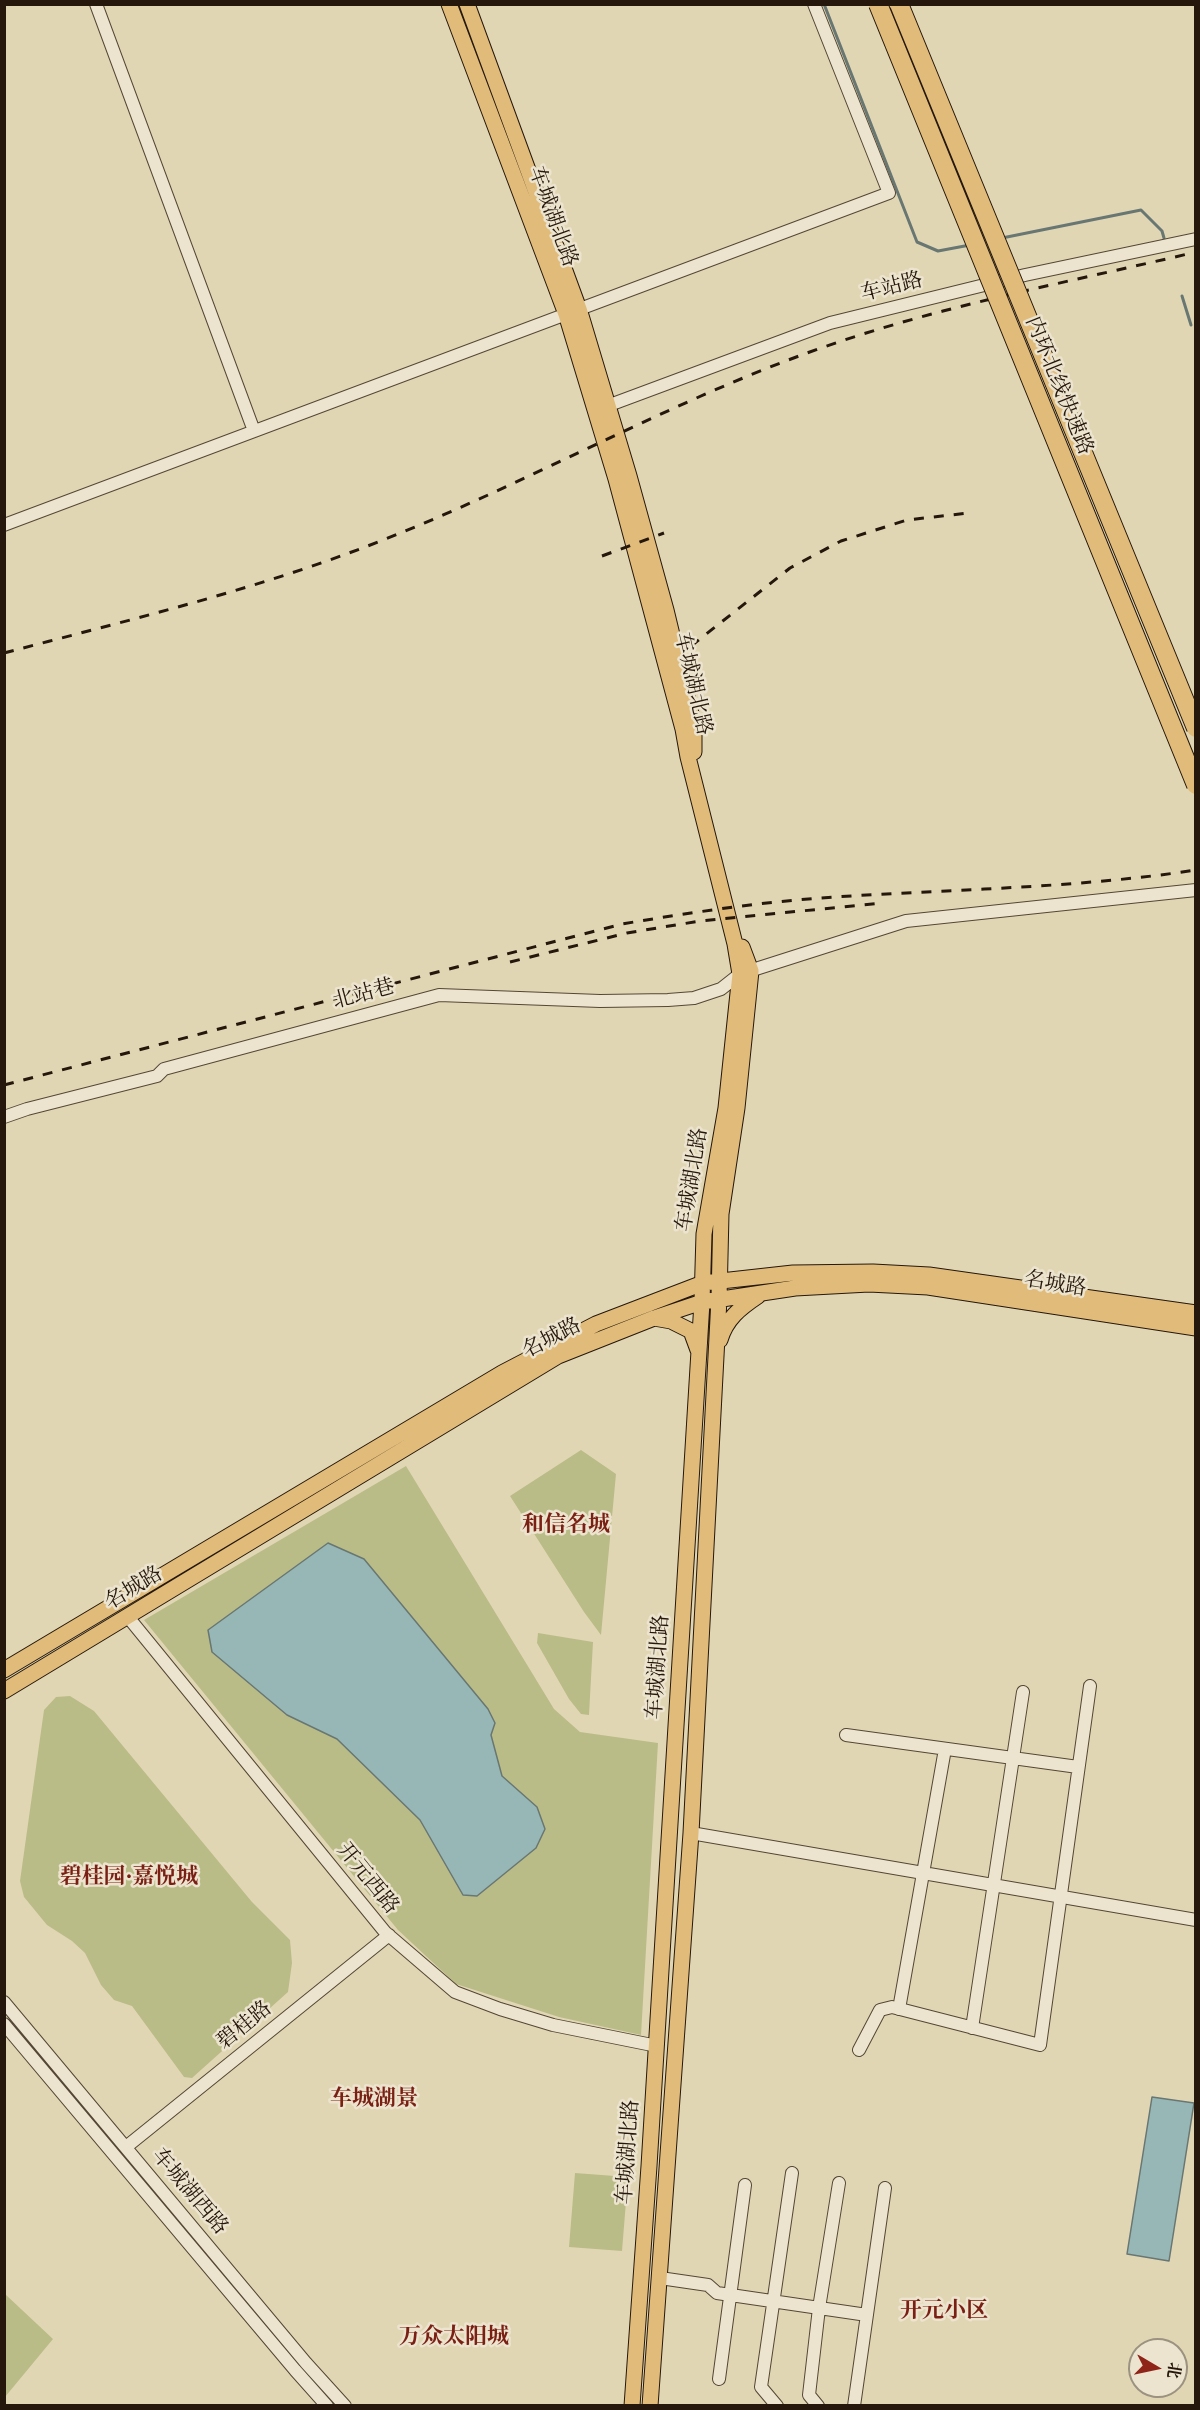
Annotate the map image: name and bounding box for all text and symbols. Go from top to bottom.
street label: 车城湖北路 [522,163,582,271]
street label: 车站路 [858,268,926,308]
street label: 内环北线快速路 [1019,313,1097,459]
street label: 车城湖北路 [668,630,716,738]
street label: 北站巷 [330,975,398,1015]
street label: 车城湖北路 [672,1126,714,1234]
street label: 名城路 [1022,1268,1088,1302]
street label: 名城路 [518,1313,586,1365]
district label: 和信名城 [522,1513,610,1539]
street label: 名城路 [101,1562,167,1616]
street label: 车城湖北路 [643,1614,675,1720]
street label: 开元西路 [331,1838,403,1920]
district label: 碧桂园·嘉悦城 [60,1865,198,1891]
street label: 碧桂路 [213,1996,277,2056]
district label: 车城湖景 [330,2087,418,2113]
street label: 车城湖北路 [613,2099,645,2205]
street label: 车城湖西路 [146,2144,232,2240]
district label: 开元小区 [900,2299,988,2325]
district label: 万众太阳城 [399,2325,509,2351]
north arrow [1128,2338,1188,2398]
text: 北 [1162,2361,1186,2380]

